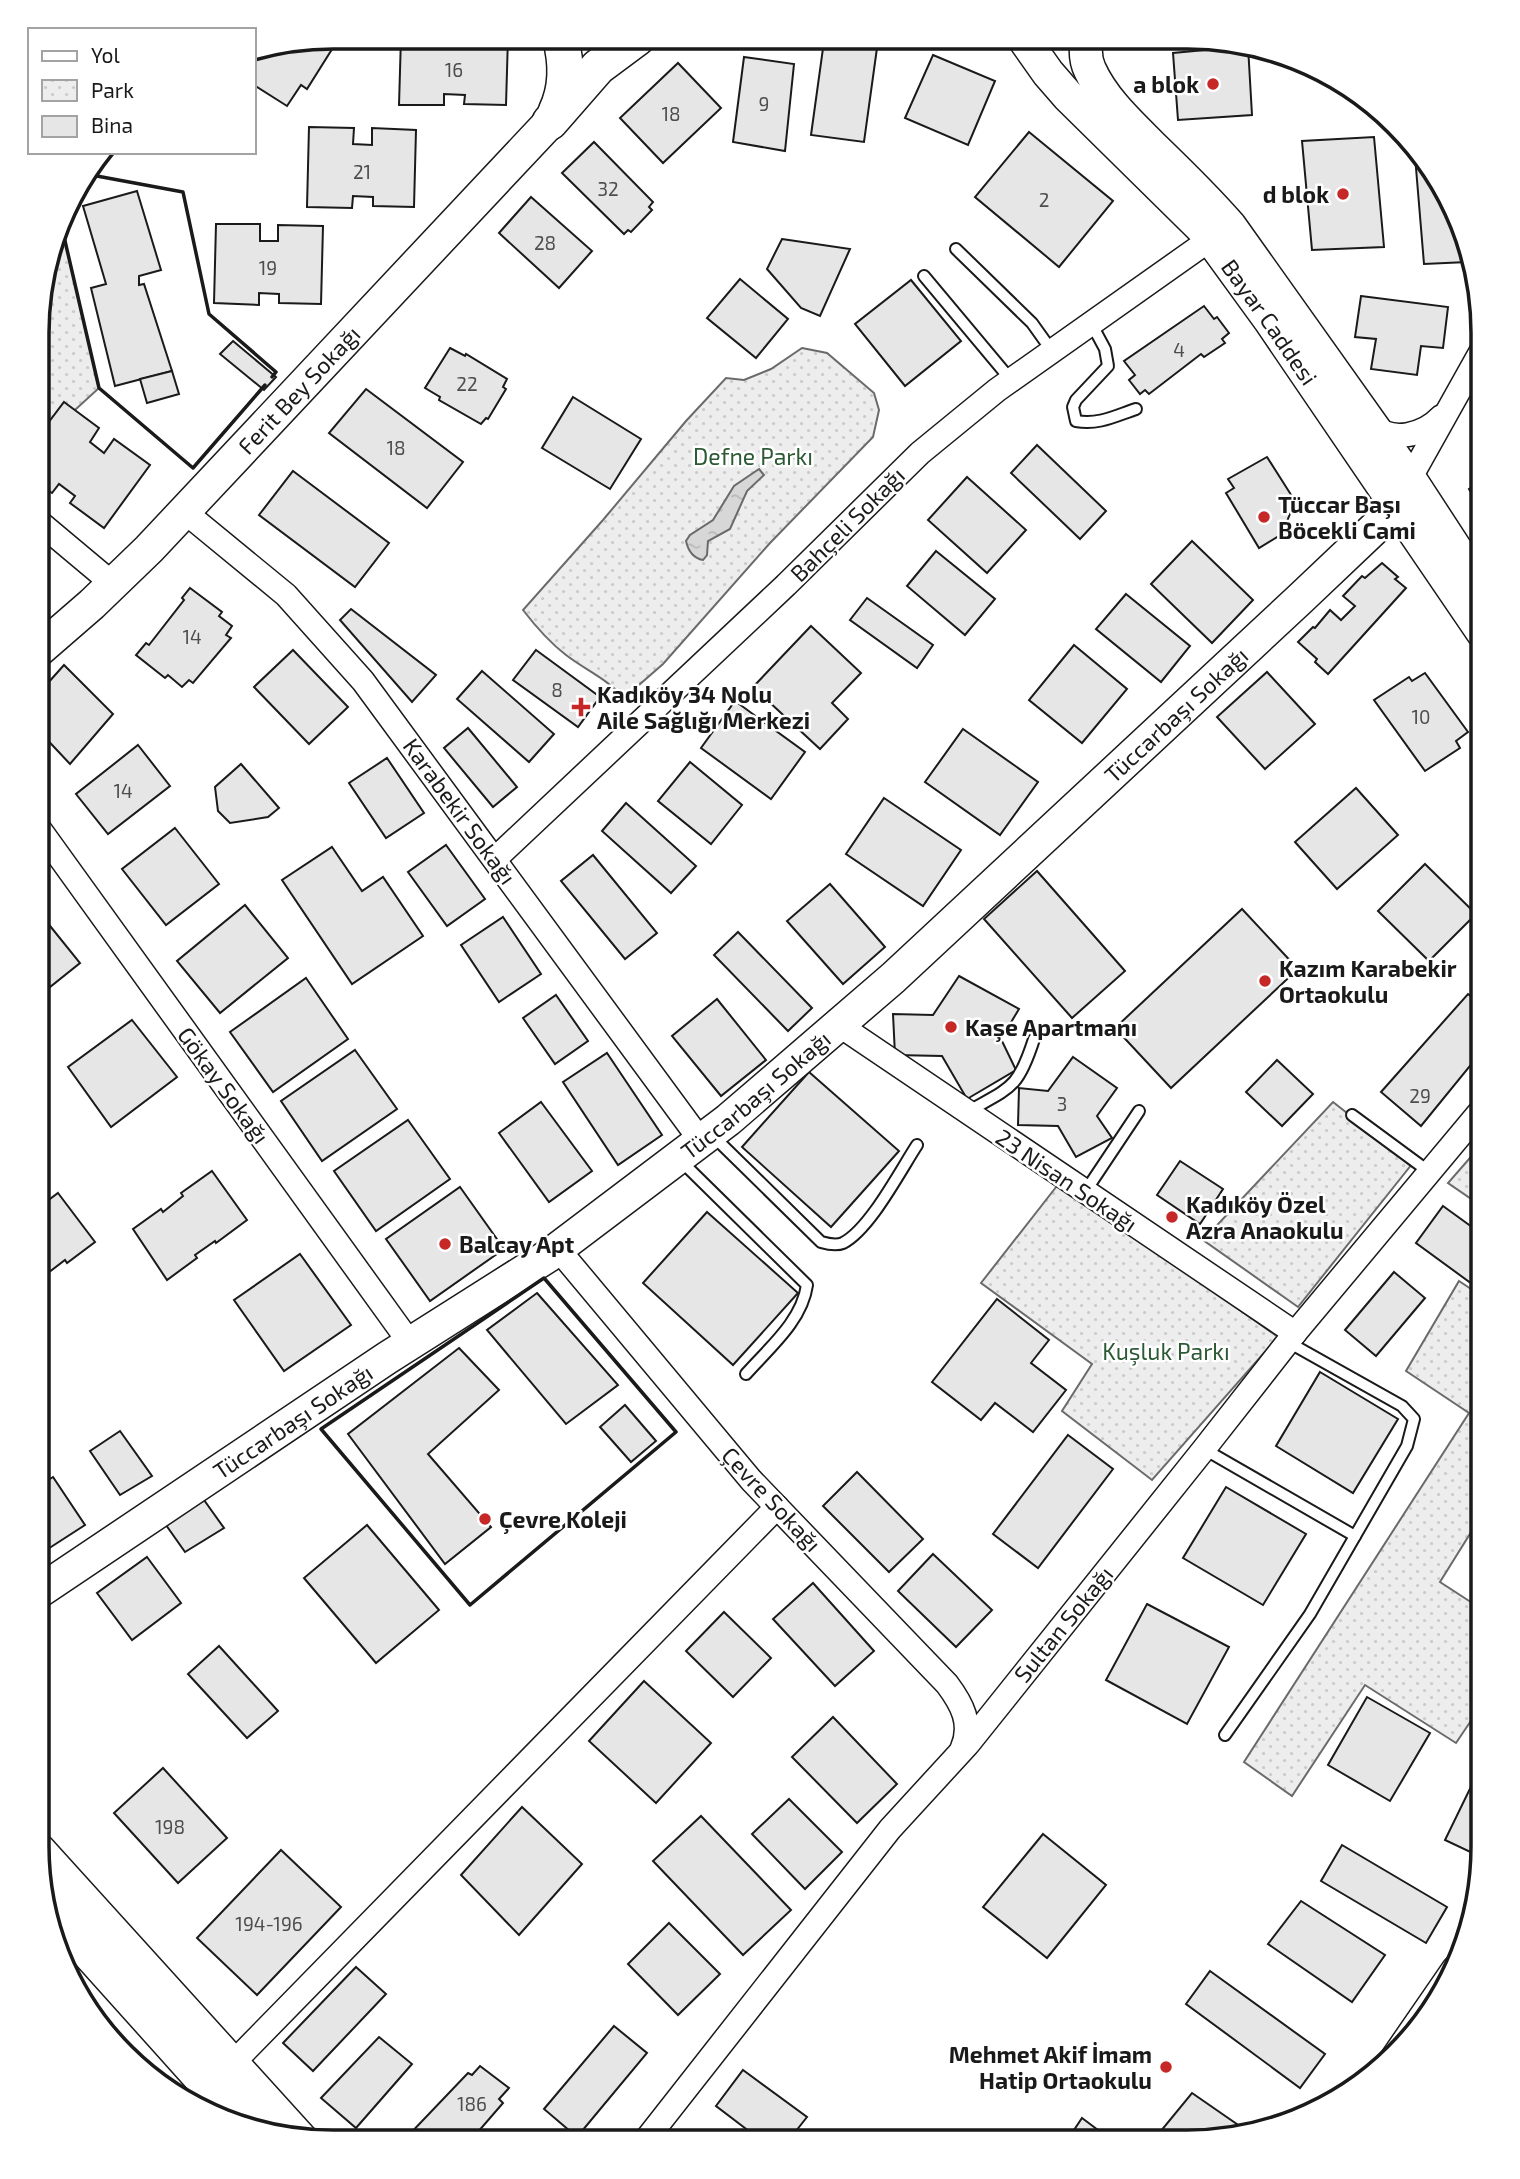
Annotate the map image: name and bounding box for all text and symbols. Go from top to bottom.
legend [28,28,256,154]
text: Yol [91,42,120,67]
house number: 16 [445,58,463,81]
place label: a blok [1133,70,1199,98]
marker: a blok [1205,76,1221,92]
text: Park [91,77,134,102]
house number: 9 [759,92,769,115]
house number: 18 [661,102,681,125]
text: Bina [91,112,133,137]
house number: 21 [353,160,371,183]
house number: 32 [597,177,619,200]
place label: d blok [1263,180,1329,208]
marker: d blok [1335,186,1351,202]
house number: 2 [1039,188,1049,211]
house number: 28 [534,231,556,254]
street label: Bayar Caddesi [1216,253,1324,390]
house number: 19 [259,256,277,279]
street label: Ferit Bey Sokağı [232,320,366,460]
house number: 4 [1173,338,1185,361]
house number: 22 [456,372,478,395]
house number: 18 [386,436,406,459]
park label: Defne Parkı [693,442,813,470]
street label: Bahçeli Sokağı [784,461,911,588]
place label: Tüccar Başı Böcekli Cami [1278,490,1416,544]
marker: Tüccar Başı Böcekli Cami [1256,509,1272,525]
house number: 14 [182,625,202,648]
street label: Tüccarbaşı Sokağı [1098,641,1253,788]
house number: 8 [551,678,563,701]
place label: Kadıköy 34 Nolu Aile Sağlığı Merkezi [597,680,810,734]
marker: Kadıköy 34 Nolu Aile Sağlığı Merkezi [571,697,591,717]
house number: 10 [1411,705,1431,728]
street label: Karabekir Sokağı [398,733,522,889]
house number: 14 [113,779,133,802]
place label: Kazım Karabekir Ortaokulu [1279,954,1457,1008]
marker: Kazım Karabekir Ortaokulu [1257,973,1273,989]
place label: Kaşe Apartmanı [965,1013,1137,1043]
marker: Kaşe Apartmanı [943,1019,959,1035]
street label: Gökay Sokağı [172,1021,276,1149]
street label: Tüccarbaşı Sokağı [675,1024,836,1165]
house number: 29 [1409,1084,1431,1107]
house number: 3 [1057,1092,1067,1115]
street label: 23 Nisan Sokağı [991,1122,1143,1238]
place label: Kadıköy Özel Azra Anaokulu [1186,1190,1344,1244]
marker: Kadıköy Özel Azra Anaokulu [1164,1209,1180,1225]
place label: Balcay Apt [459,1230,574,1258]
marker: Balcay Apt [437,1236,453,1252]
park label: Kuşluk Parkı [1102,1337,1230,1366]
street label: Tüccarbaşı Sokağı [208,1358,378,1485]
street label: Çevre Sokağı [716,1441,828,1558]
place label: Çevre Koleji [499,1505,627,1535]
marker: Çevre Koleji [477,1511,493,1527]
street label: Sultan Sokağı [1008,1560,1118,1688]
house number: 198 [155,1815,185,1838]
house number: 194-196 [235,1912,303,1935]
place label: Mehmet Akif İmam Hatip Ortaokulu [949,2040,1152,2094]
marker: Mehmet Akif İmam Hatip Ortaokulu [1158,2059,1174,2075]
house number: 186 [457,2092,487,2115]

